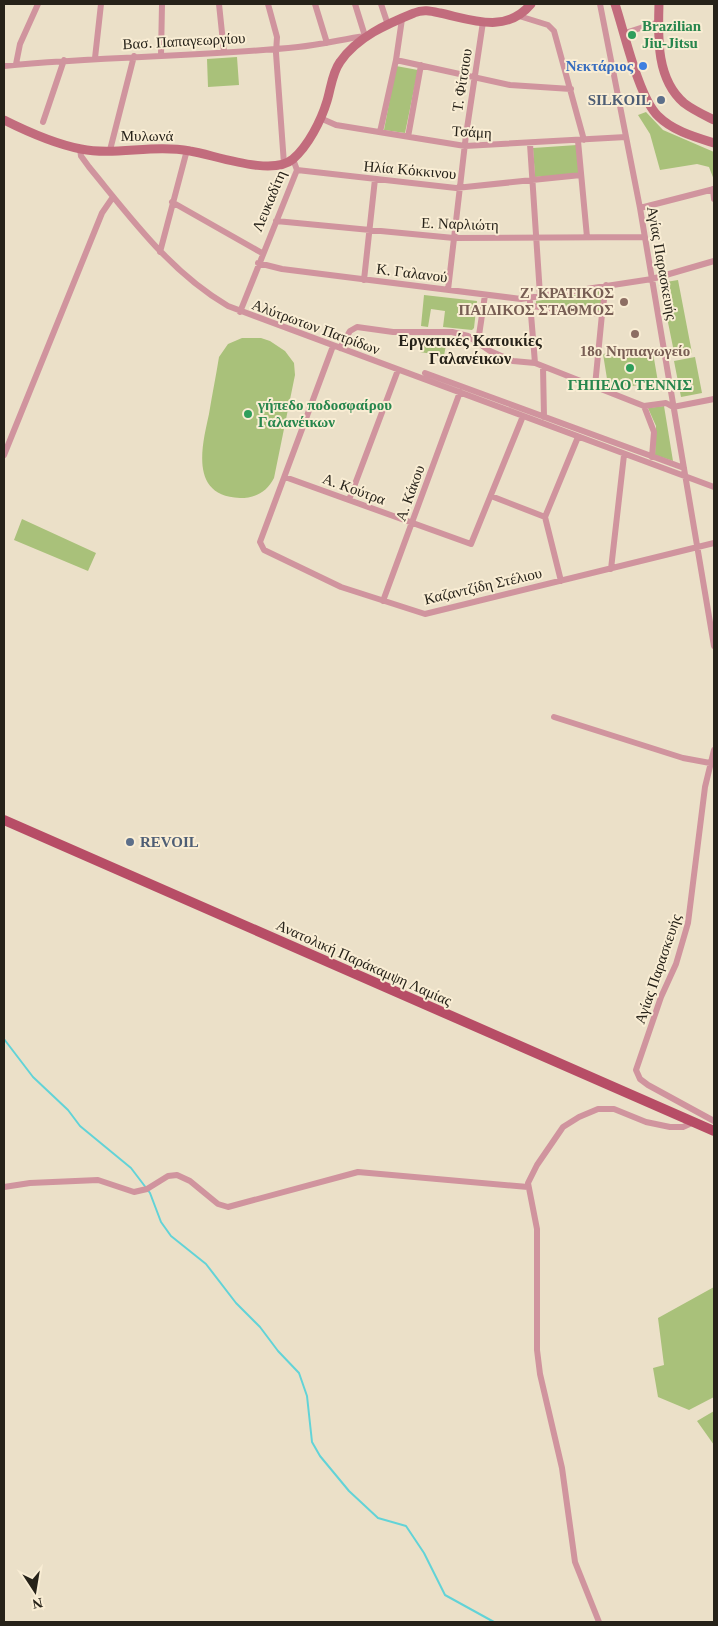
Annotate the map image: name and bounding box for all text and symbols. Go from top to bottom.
place label: Brazilian Jiu-Jitsu [642,18,702,51]
marker: Brazilian Jiu-Jitsu [626,29,638,41]
street label: Βασ. Παπαγεωργίου [122,30,246,52]
street label: Τ. Φίτσιου [449,47,475,113]
place label: Νεκτάριος [566,58,634,74]
marker: Νεκτάριος [637,60,649,72]
place label: SILKOIL [588,92,651,108]
marker: SILKOIL [655,94,667,106]
street label: Τσάμη [452,123,493,141]
street label: Μυλωνά [121,128,173,144]
street label: Ηλία Κόκκινου [363,158,457,182]
street label: Λευκαδίτη [249,168,289,234]
street label: Αγίας Παρασκευής [644,205,680,321]
street label: Ε. Ναρλιώτη [421,215,499,233]
street label: Κ. Γαλανού [375,261,449,285]
place label: Ζ' ΚΡΑΤΙΚΟΣ ΠΑΙΔΙΚΟΣ ΣΤΑΘΜΟΣ [459,285,614,318]
street label: Αλύτρωτων Πατρίδων [250,296,382,358]
marker: Ζ' ΚΡΑΤΙΚΟΣ ΠΑΙΔΙΚΟΣ ΣΤΑΘΜΟΣ [618,296,630,308]
marker: 18ο Νηπιαγωγείο [629,328,641,340]
district label: Εργατικές Κατοικίες Γαλανέικων [398,332,542,367]
place label: 18ο Νηπιαγωγείο [580,343,690,359]
marker: ΓΗΠΕΔΟ ΤΕΝΝΙΣ [624,362,636,374]
place label: ΓΗΠΕΔΟ ΤΕΝΝΙΣ [568,377,692,393]
place label: γήπεδο ποδοσφαίρου Γαλανέικων [257,397,392,430]
marker: γήπεδο ποδοσφαίρου Γαλανέικων [242,408,254,420]
street label: Α. Κάκου [392,463,428,523]
street label: Α. Κούτρα [321,470,388,508]
street label: Καζαντζίδη Στέλιου [423,565,543,607]
place label: REVOIL [140,834,199,850]
marker: REVOIL [124,836,136,848]
street label: Αγίας Παρασκευής [632,912,684,1026]
street label: Ανατολική Παράκαμψη Λαμίας [274,917,454,1009]
north arrow [10,1566,60,1616]
text: N [31,1595,44,1612]

